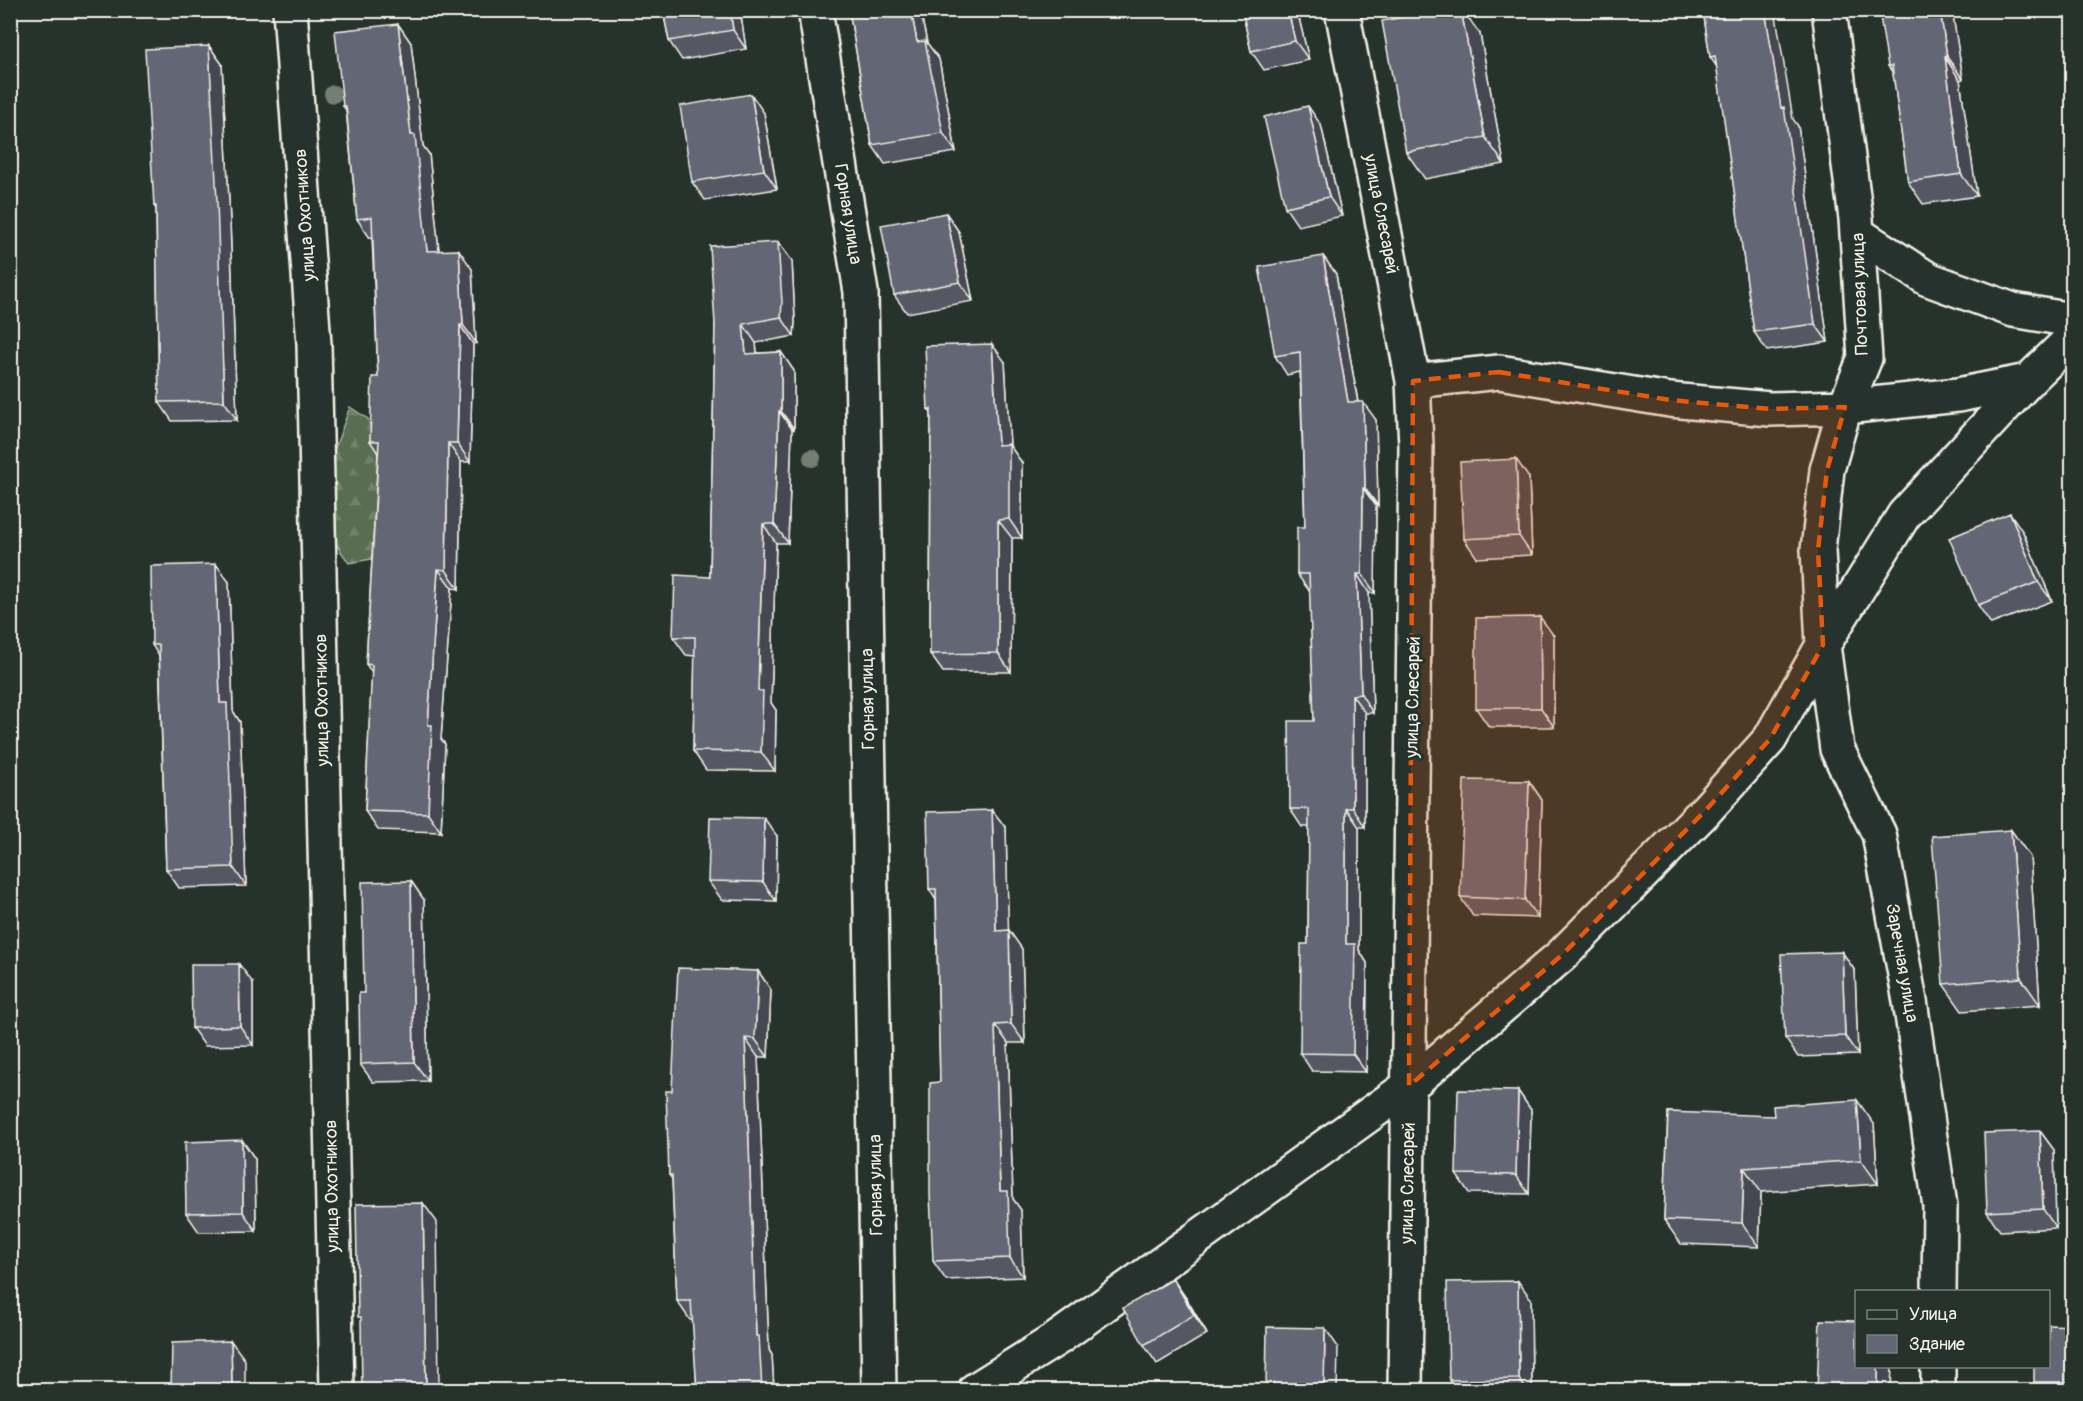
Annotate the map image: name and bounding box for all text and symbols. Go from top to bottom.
street label: улица Охотников [289,148,321,283]
street label: улица Слесарей [1358,151,1404,276]
street label: Горная улица [829,162,867,266]
street label: Почтовая улица [1846,232,1874,356]
street label: улица Охотников [309,633,335,768]
street label: улица Слесарей [1400,636,1426,759]
street label: Горная улица [856,648,880,750]
street label: Заречная улица [1880,902,1924,1024]
street label: улица Охотников [319,1119,345,1254]
street label: улица Слесарей [1395,1122,1421,1245]
street label: Горная улица [864,1134,888,1236]
legend [1855,1290,2050,1368]
text: Улица [1909,1303,1957,1326]
text: Здание [1909,1333,1965,1356]

